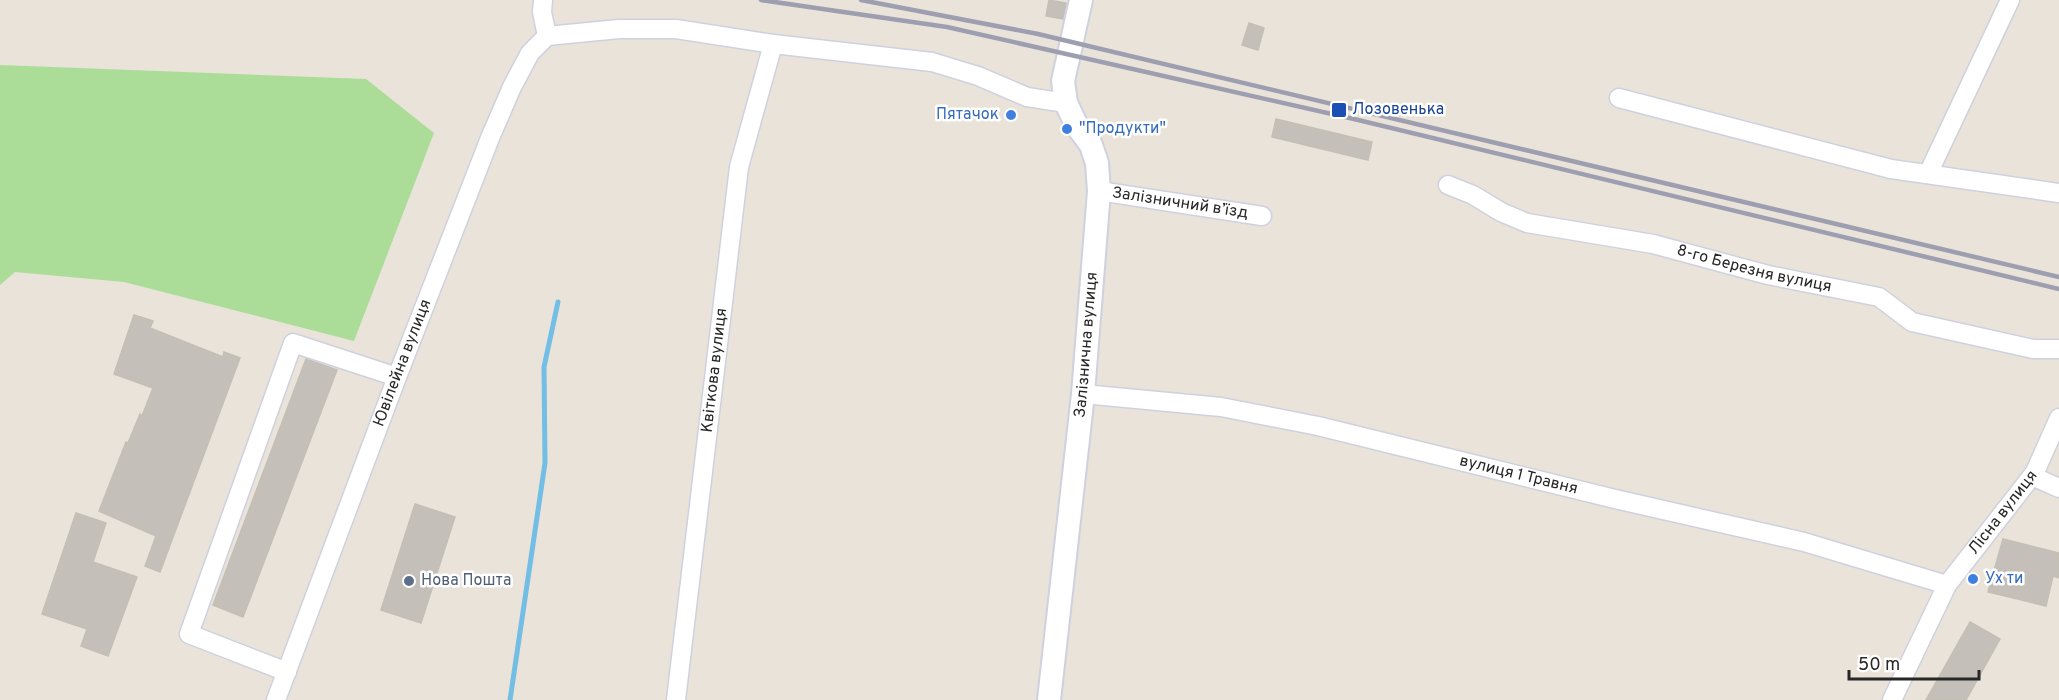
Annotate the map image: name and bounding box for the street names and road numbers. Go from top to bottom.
street label: Залізничний в’їзд [1111,183,1250,224]
street label: 8-го Березня вулиця [1675,241,1833,297]
street label: Залізнична вулиця [1070,271,1103,419]
street label: Ювілейна вулиця [369,297,436,429]
street label: Квіткова вулиця [698,307,732,434]
street label: вулиця 1 Травня [1457,451,1580,499]
street label: Лісна вулиця [1964,467,2042,559]

